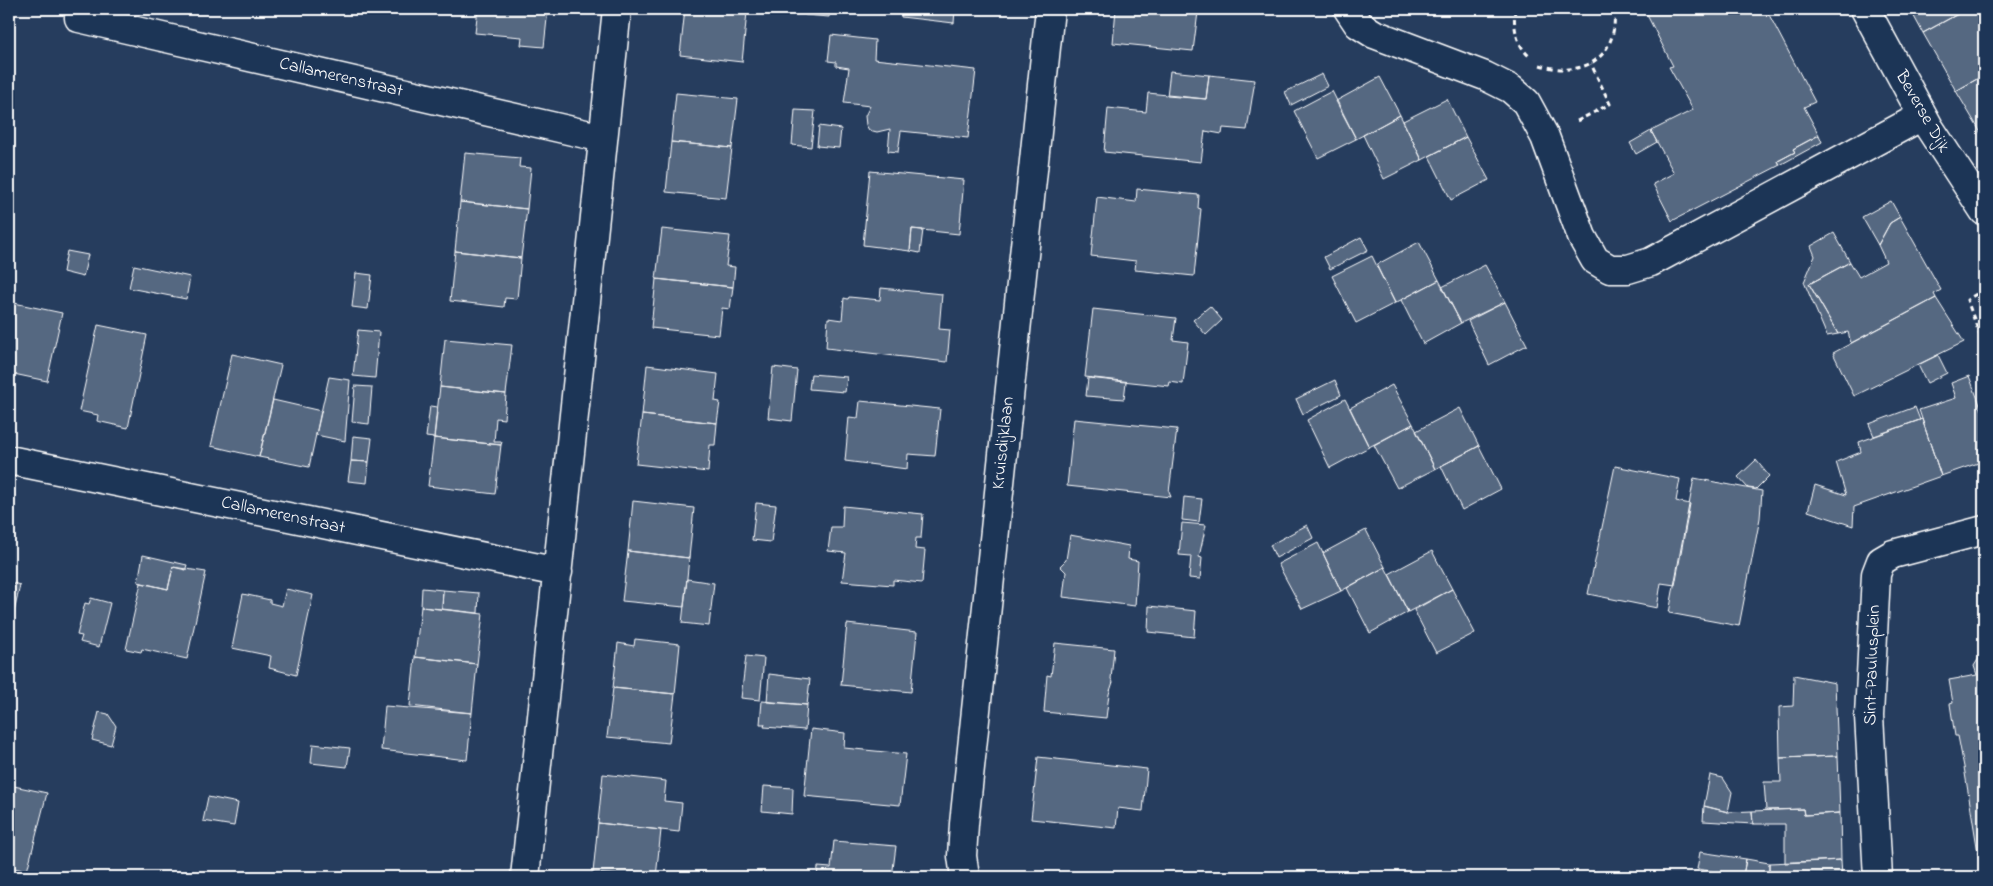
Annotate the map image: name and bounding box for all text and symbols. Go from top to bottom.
street label: Callamerenstraat [277,51,405,105]
street label: Beverse Dijk [1887,65,1956,158]
street label: Kruisdijklaan [986,395,1022,491]
street label: Callamerenstraat [219,490,347,542]
street label: Sint-Paulusplein [1858,604,1888,726]

